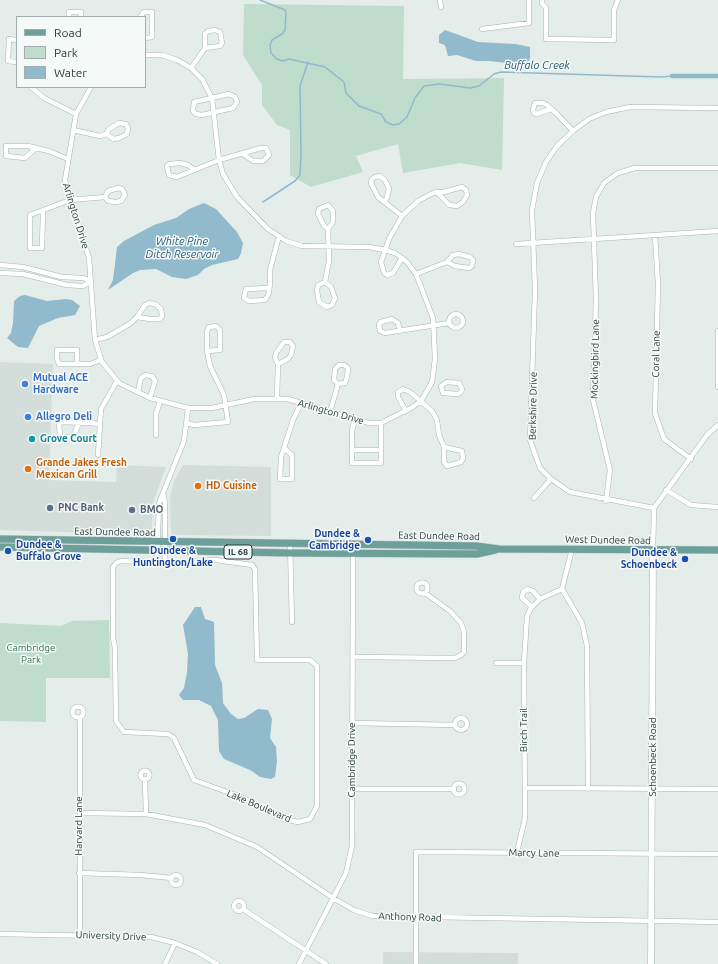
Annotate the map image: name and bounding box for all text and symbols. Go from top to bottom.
legend [16,16,146,88]
text: Road [54,26,82,39]
text: Park [54,46,78,59]
water label: Buffalo Creek [504,58,570,72]
text: Water [54,66,87,79]
street label: Arlington Drive [60,182,92,250]
water label: White Pine Ditch Reservoir [145,234,219,260]
street label: Mockingbird Lane [588,319,602,399]
street label: Coral Lane [650,330,662,378]
place label: Mutual ACE Hardware [33,372,88,396]
street label: Berkshire Drive [526,372,540,440]
marker: Mutual ACE Hardware [20,379,30,389]
street label: Arlington Drive [297,397,365,427]
place label: Allegro Deli [36,411,92,423]
marker: Allegro Deli [23,412,33,422]
place label: Grove Court [40,433,97,445]
marker: Grove Court [27,434,37,444]
place label: Grande Jakes Fresh Mexican Grill [36,457,127,480]
marker: Grande Jakes Fresh Mexican Grill [23,464,33,474]
place label: HD Cuisine [206,480,257,492]
marker: HD Cuisine [193,481,203,491]
place label: PNC Bank [58,502,104,514]
marker: PNC Bank [45,503,55,513]
place label: BMO [140,504,163,516]
marker: BMO [127,505,137,515]
street label: East Dundee Road [74,525,156,539]
place label: Dundee & Cambridge [309,528,360,552]
street label: East Dundee Road [398,529,480,543]
street label: West Dundee Road [565,533,651,547]
marker: Dundee & Huntington/Lake [168,534,178,544]
marker: Dundee & Cambridge [363,535,373,545]
place label: Dundee & Buffalo Grove [16,539,81,562]
place label: Dundee & Huntington/Lake [133,545,213,568]
road number: IL 68 [224,545,252,559]
marker: Dundee & Buffalo Grove [3,546,13,556]
place label: Dundee & Schoenbeck [621,547,677,570]
marker: Dundee & Schoenbeck [680,554,690,564]
park label: Cambridge Park [6,642,56,666]
street label: Birch Trail [518,708,530,752]
street label: Schoenbeck Road [647,717,659,797]
street label: Cambridge Drive [346,722,358,798]
street label: Lake Boulevard [225,787,293,825]
street label: Harvard Lane [73,796,85,856]
street label: Marcy Lane [508,847,560,859]
street label: Anthony Road [378,910,442,924]
street label: University Drive [76,929,146,943]

